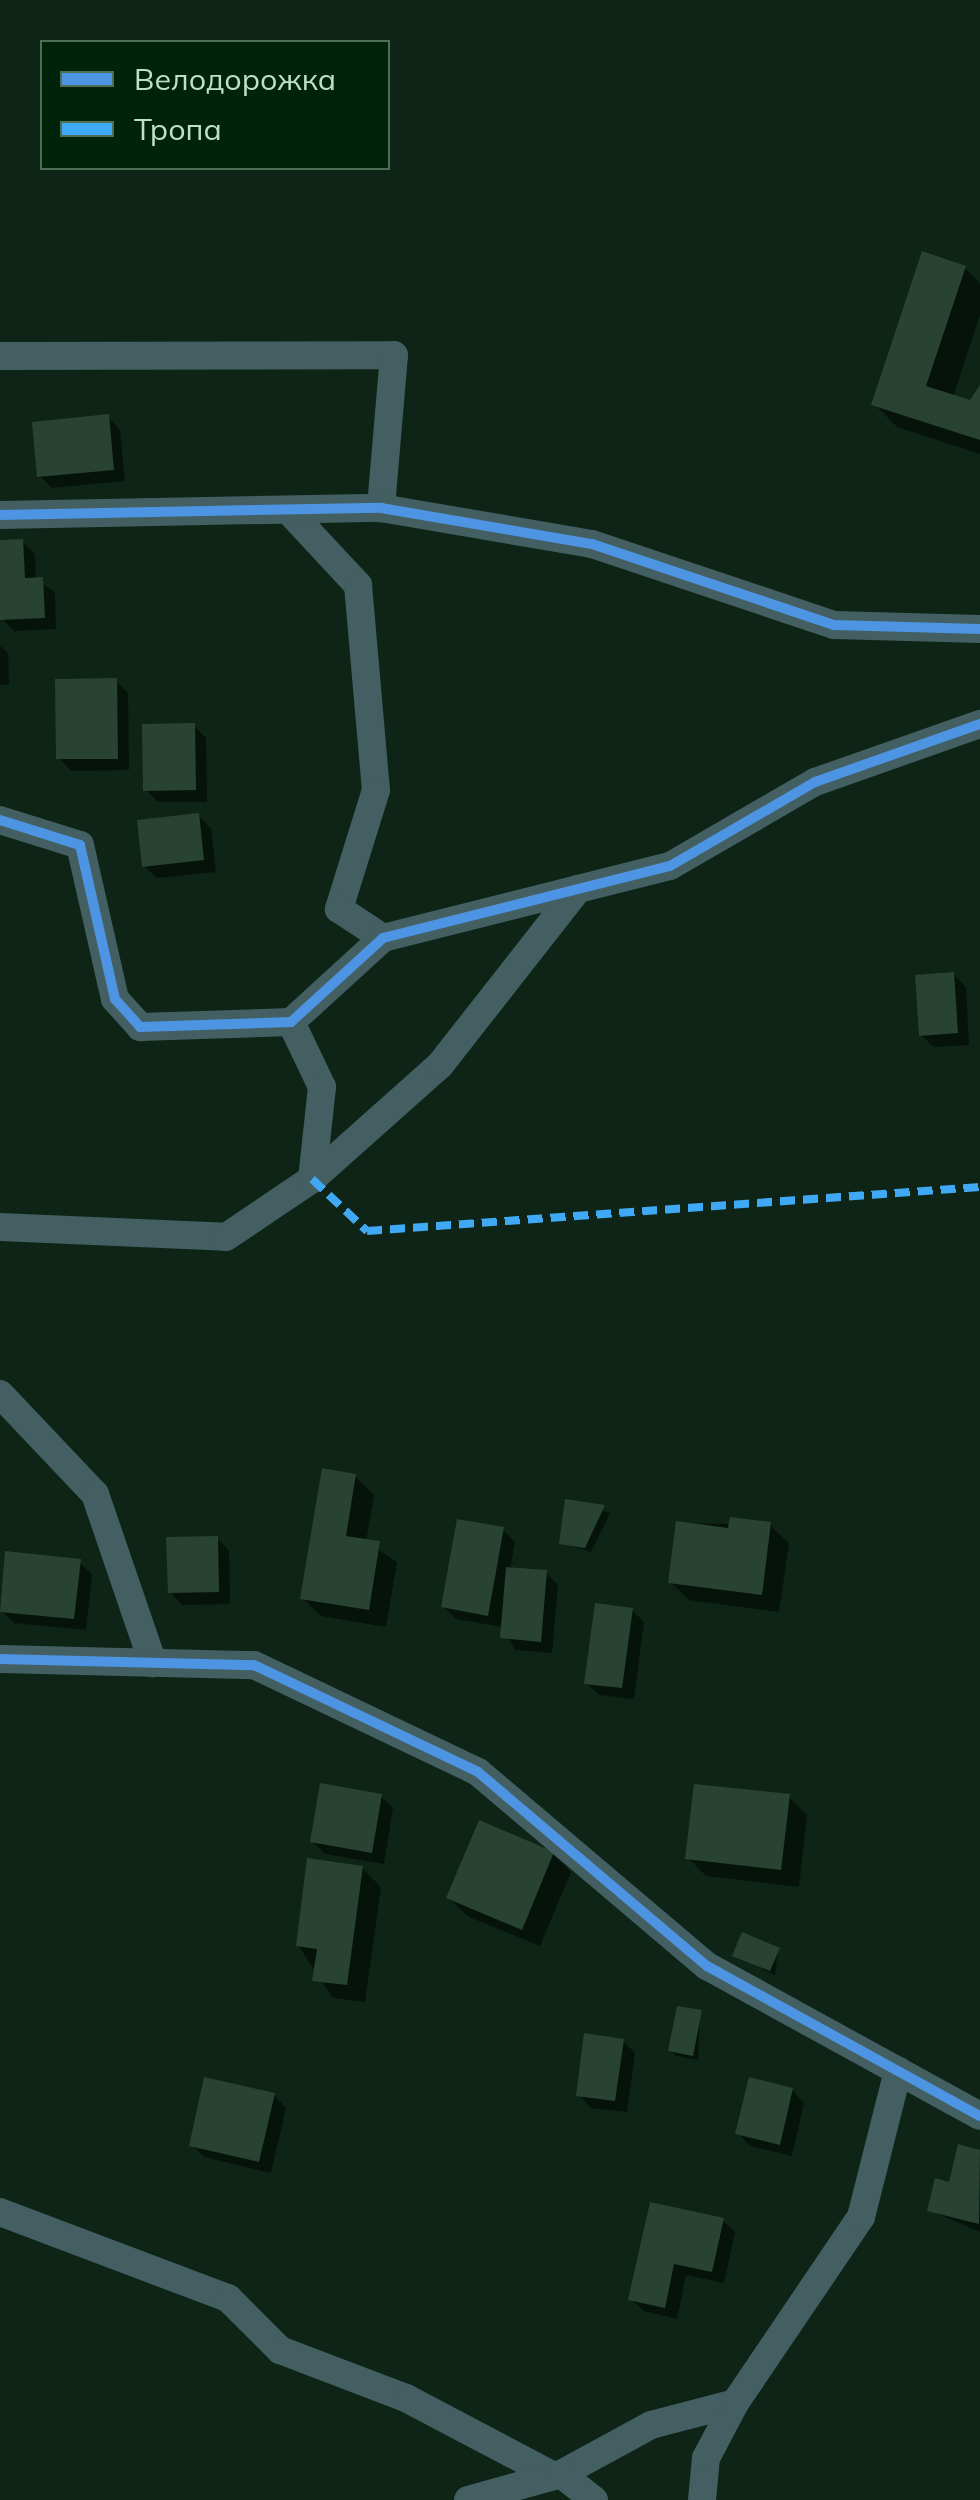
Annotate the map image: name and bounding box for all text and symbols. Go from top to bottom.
legend [40,40,390,170]
text: Велодорожка [134,60,336,98]
text: Тропа [134,110,222,148]

